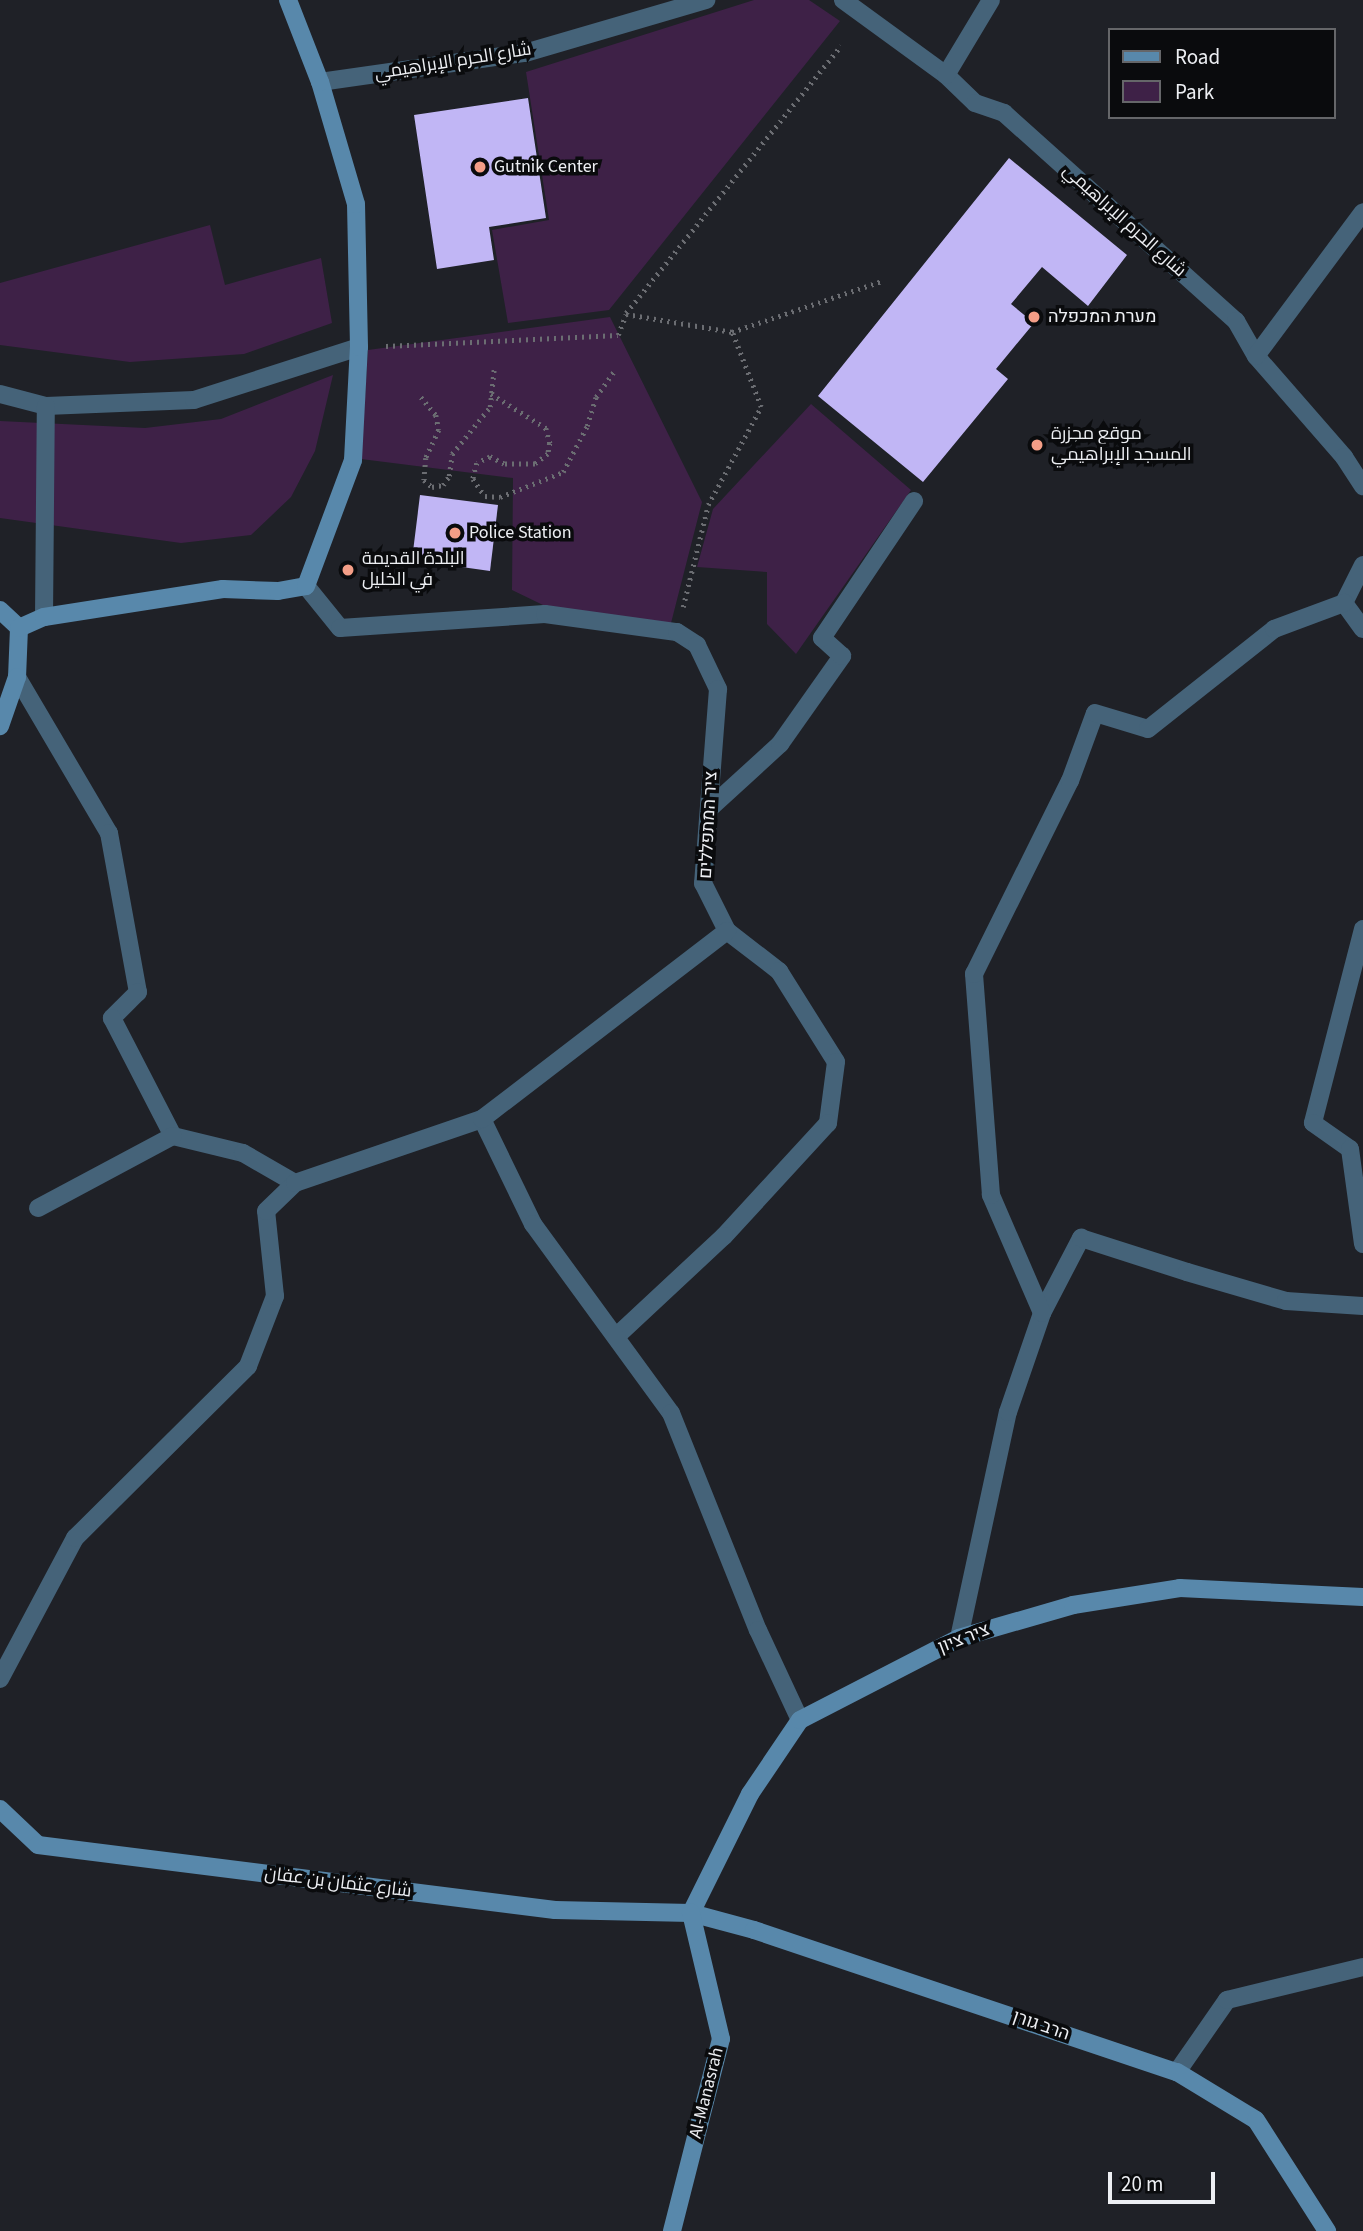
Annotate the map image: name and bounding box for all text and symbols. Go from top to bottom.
legend [1108,28,1335,119]
street label: شارع الحرم الإبراهيمي [373,39,533,85]
text: Road [1175,42,1220,72]
text: Park [1175,77,1214,107]
place label: Gutnik Center [494,156,598,178]
marker: Gutnik Center [472,159,488,175]
street label: شارع الحرم الإبراهيمي [1058,160,1190,282]
place label: מערת המכפלה [1048,306,1156,328]
marker: מערת המכפלה [1026,309,1042,325]
place label: موقع مجزرة المسجد الإبراهيمي [1051,424,1192,466]
marker: موقع مجزرة المسجد الإبراهيمي [1029,437,1045,453]
place label: Police Station [469,522,572,544]
marker: Police Station [447,525,463,541]
place label: البلدة القديمة في الخليل [362,549,465,592]
marker: البلدة القديمة في الخليل [340,562,356,578]
street label: ציר המתפללים [695,771,723,879]
street label: ציר ציון [935,1619,993,1659]
street label: شارع عثمان بن عفان [263,1863,413,1903]
street label: הרב גורן [1010,2006,1072,2046]
street label: Al-Manasrah [685,2045,729,2141]
scale bar [1111,2158,1218,2202]
text: 20 m [1121,2169,1163,2199]

